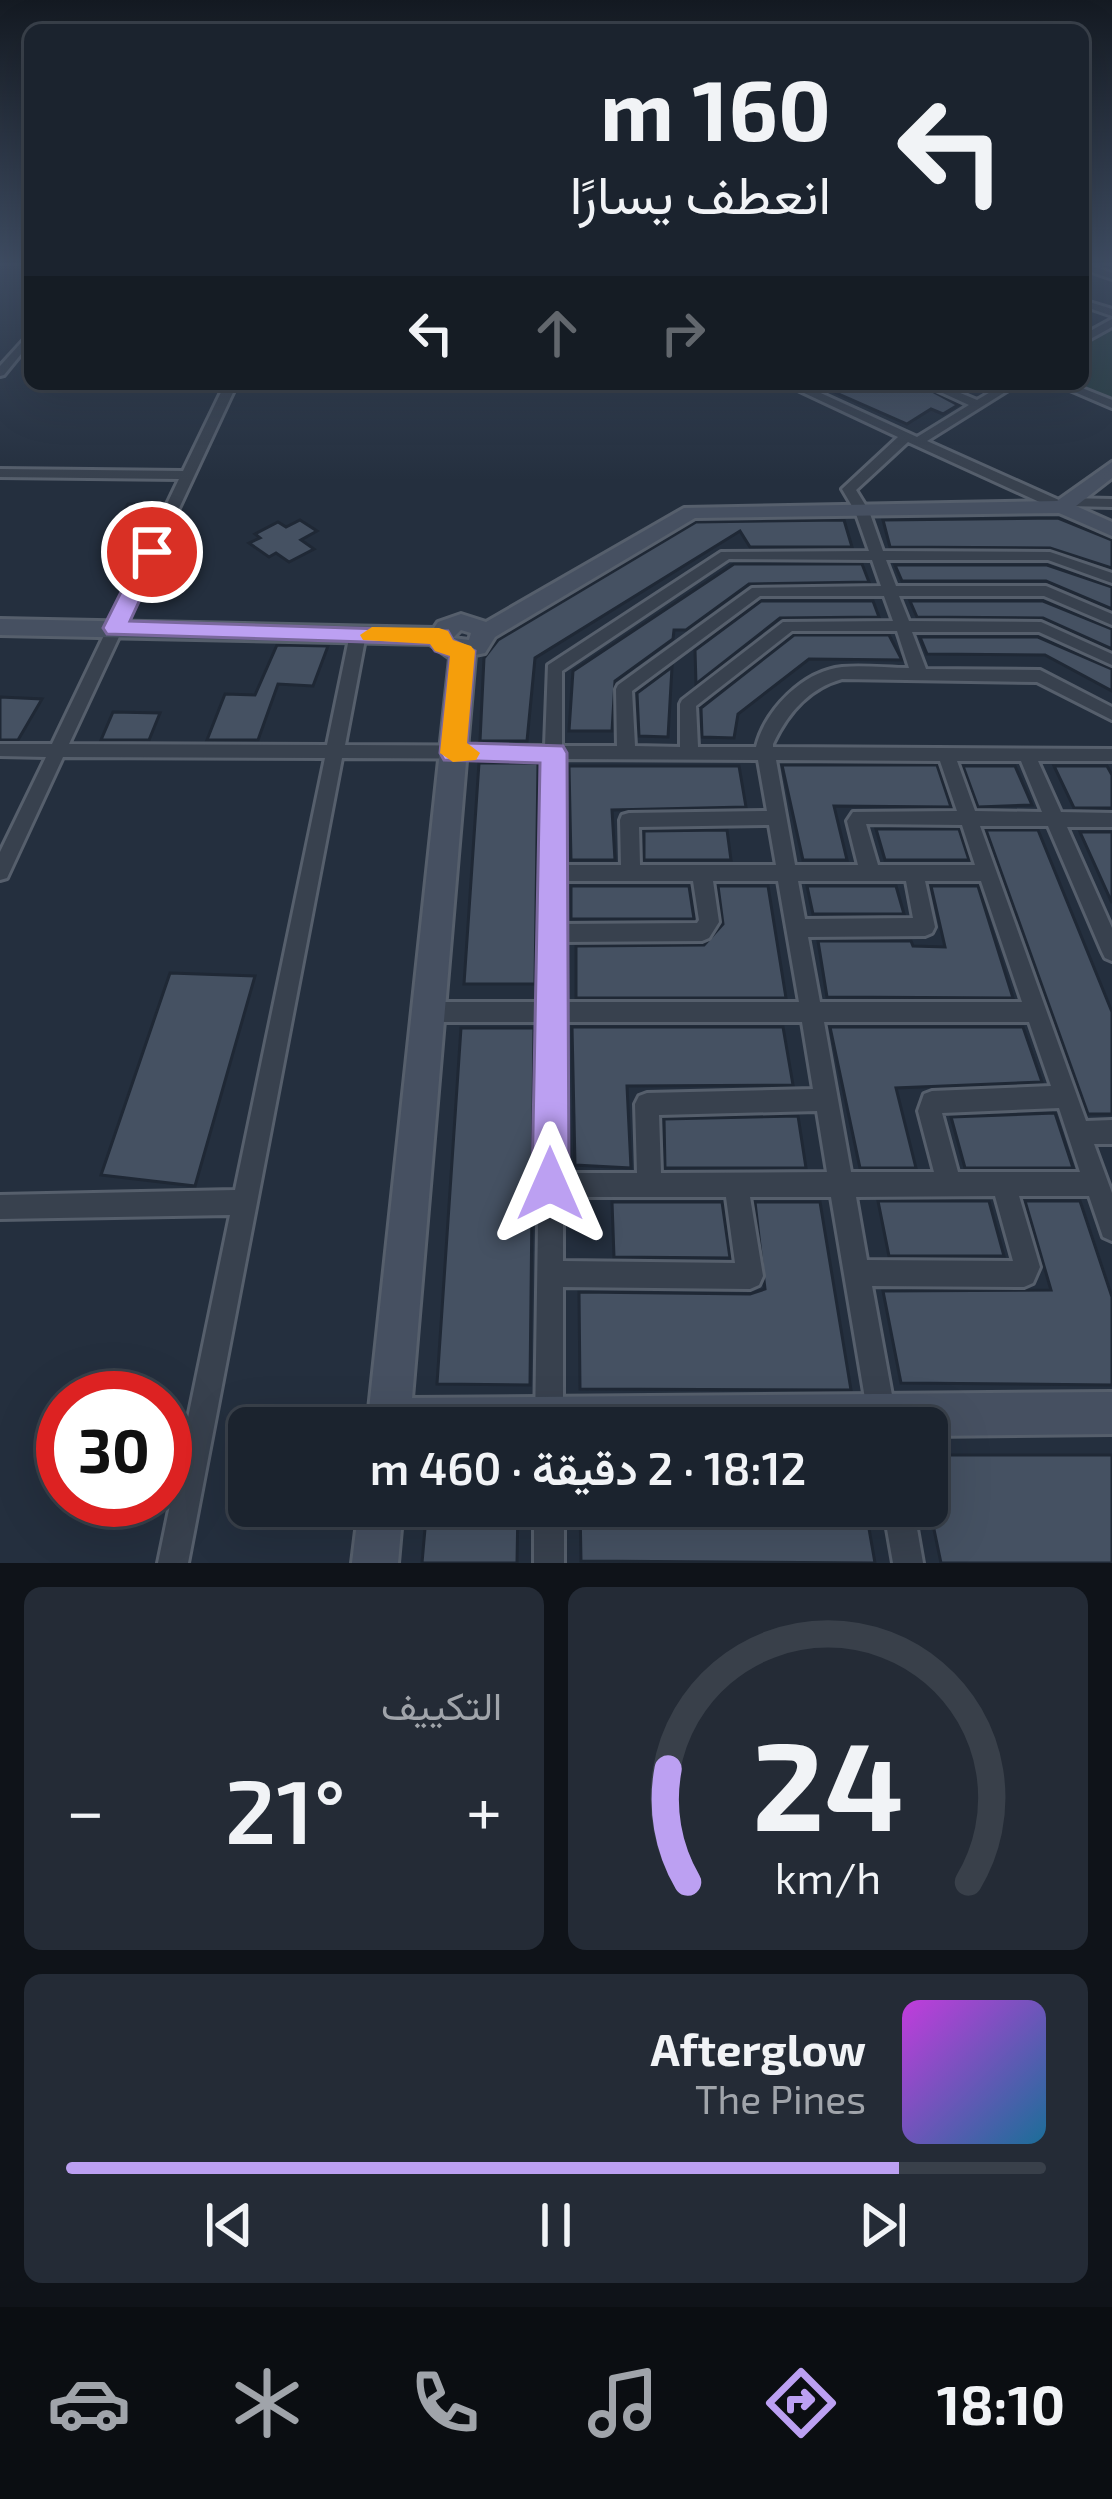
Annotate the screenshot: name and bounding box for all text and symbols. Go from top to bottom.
text: 160 m [600,57,831,158]
icon: left [873,72,1029,228]
text: انعطف يسارًا [570,160,831,225]
icon: left [398,300,464,366]
icon: ahead [524,300,590,366]
icon: right [650,300,716,366]
pin [101,501,203,603]
icon: arrive [119,519,185,585]
position arrow [487,1121,613,1247]
speed limit sign: 30 [36,1371,192,1527]
text: 18:12 · 2 دقيقة · 460 m [370,1440,806,1494]
text: التكييف [381,1681,502,1728]
text: 24 [752,1706,904,1856]
text: 21° [225,1754,346,1862]
text: − [66,1769,105,1848]
text: + [466,1769,502,1848]
text: km/h [775,1850,881,1902]
text: Afterglow [650,2021,866,2075]
text: The Pines [695,2075,866,2122]
icon: previous [196,2192,262,2258]
icon: pause [523,2192,589,2258]
icon: next [850,2192,916,2258]
icon: car [47,2361,131,2445]
icon: climate [225,2361,309,2445]
icon: phone [403,2361,487,2445]
icon: music [581,2361,665,2445]
icon: directions [759,2361,843,2445]
text: 18:10 [937,2371,1065,2436]

